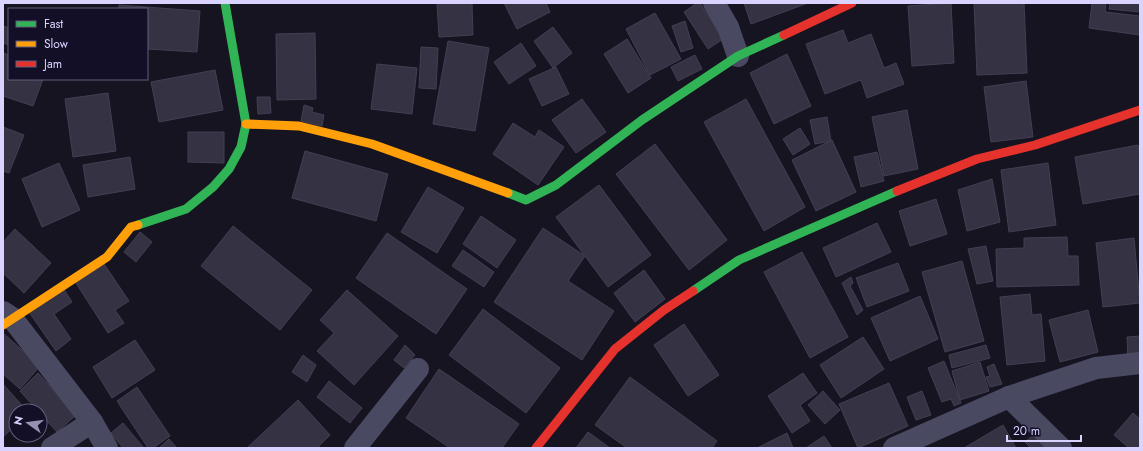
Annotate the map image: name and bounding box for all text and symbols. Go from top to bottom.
legend [8,8,148,80]
text: Fast [44,15,63,33]
text: Slow [44,35,69,53]
text: Jam [42,55,62,73]
north arrow [8,403,48,443]
text: N [9,414,27,427]
scale bar [1007,417,1081,443]
text: 20 m [1013,422,1040,440]

